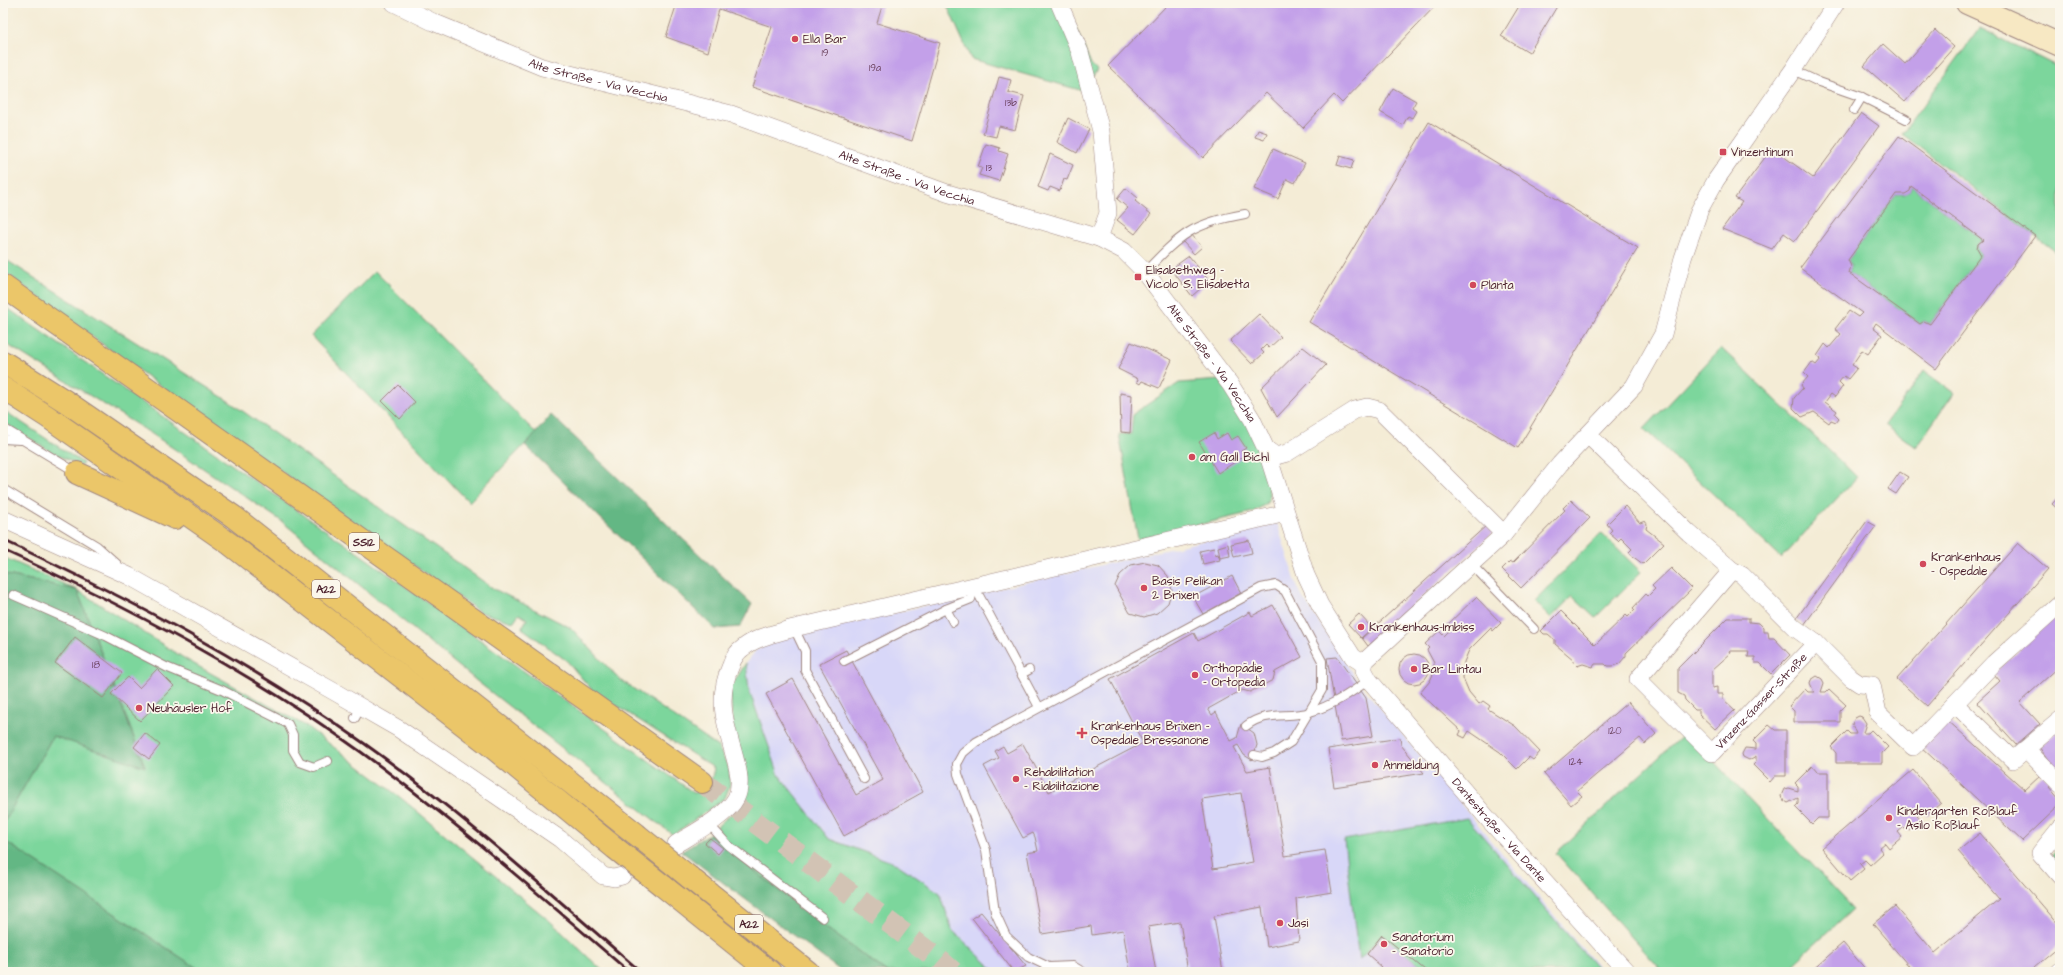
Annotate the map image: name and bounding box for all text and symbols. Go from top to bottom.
place label: Ella Bar [803,31,846,48]
marker: Ella Bar [790,34,800,44]
house number: 19 [822,46,829,60]
street label: Alte Straße - Via Vecchia [526,54,669,106]
house number: 19a [869,61,881,75]
house number: 13b [1005,96,1017,110]
place label: Vinzentinum [1731,144,1794,161]
street label: Alte Straße - Via Vecchia [837,146,977,209]
marker: Vinzentinum [1718,147,1728,157]
house number: 13 [986,161,992,175]
place label: Elisabethweg - Vicolo S. Elisabetta [1146,262,1249,293]
marker: Elisabethweg - Vicolo S. Elisabetta [1133,272,1143,282]
place label: Planta [1481,277,1514,294]
marker: Planta [1468,280,1478,290]
street label: Alte Straße - Via Vecchia [1163,300,1260,425]
place label: am Gall Bichl [1200,449,1269,466]
marker: am Gall Bichl [1187,452,1197,462]
road number: SS12 [349,533,379,551]
place label: Krankenhaus - Ospedale [1931,549,2001,580]
marker: Krankenhaus - Ospedale [1918,559,1928,569]
place label: Basis Pelikan 2 Brixen [1152,573,1223,604]
road number: A22 [312,580,340,598]
marker: Basis Pelikan 2 Brixen [1139,583,1149,593]
place label: Krankenhaus-Imbiss [1369,619,1475,636]
marker: Krankenhaus-Imbiss [1356,622,1366,632]
street label: Vinzenz-Gasser-Straße [1711,649,1811,753]
house number: 18 [92,658,100,672]
place label: Orthopädie - Ortopedia [1203,660,1265,691]
place label: Bar Lintau [1422,661,1481,678]
marker: Bar Lintau [1409,664,1419,674]
marker: Orthopädie - Ortopedia [1190,670,1200,680]
place label: Neuhäusler Hof [147,700,233,717]
marker: Neuhäusler Hof [134,703,144,713]
place label: Krankenhaus Brixen - Ospedale Bressanone [1091,718,1210,749]
house number: 120 [1608,724,1622,738]
marker: Krankenhaus Brixen - Ospedale Bressanone [1076,727,1088,739]
house number: 124 [1569,755,1583,769]
place label: Anmeldung [1383,757,1439,775]
marker: Anmeldung [1370,760,1380,770]
place label: Rehabilitation - Riabilitazione [1024,764,1100,795]
marker: Rehabilitation - Riabilitazione [1011,774,1021,784]
street label: Dantestraße - Via Dante [1448,774,1551,887]
place label: Kindergarten Roßlauf - Asilo Roßlauf [1897,803,2018,834]
marker: Kindergarten Roßlauf - Asilo Roßlauf [1884,813,1894,823]
road number: A22 [735,915,763,933]
place label: Jasi [1288,915,1308,932]
marker: Jasi [1275,918,1285,928]
place label: Sanatorium - Sanatorio [1392,929,1454,960]
marker: Sanatorium - Sanatorio [1379,939,1389,949]

